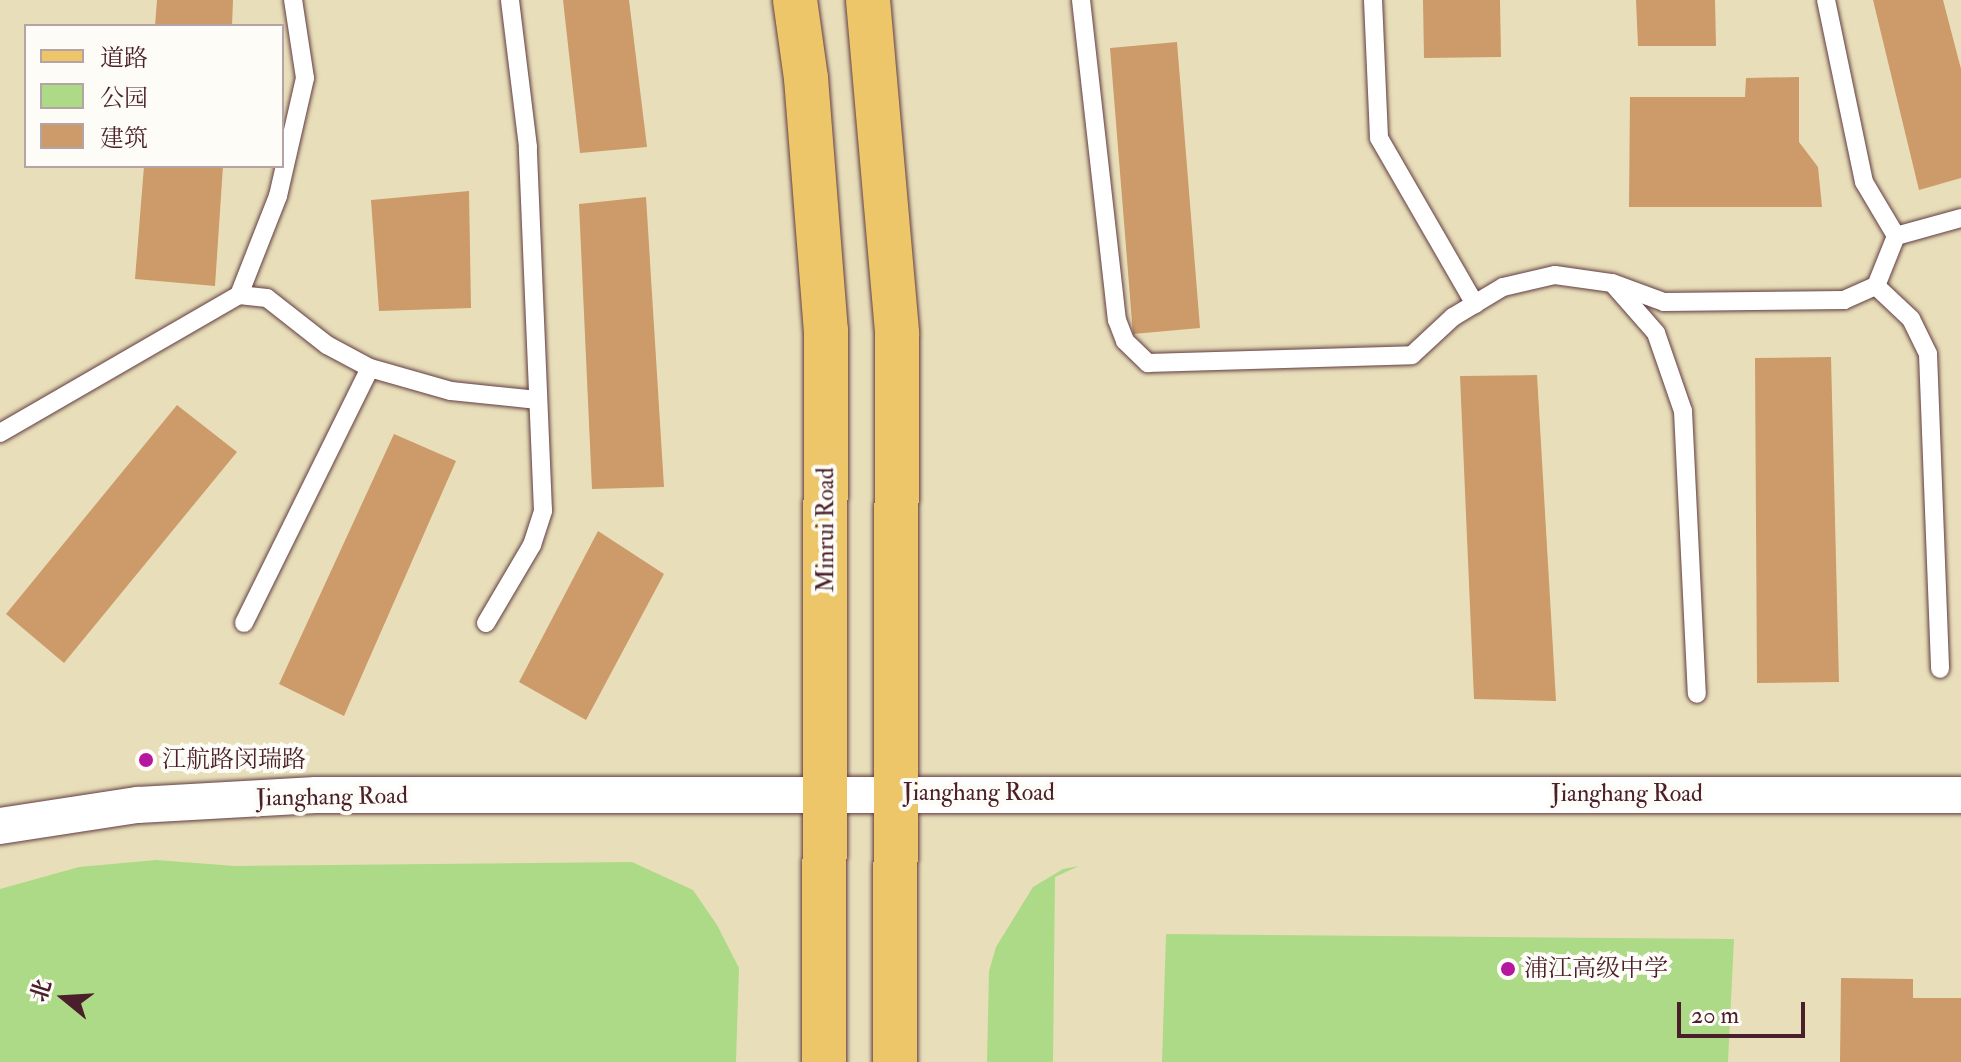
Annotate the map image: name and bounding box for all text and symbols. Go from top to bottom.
legend [24,24,284,168]
text: 道路 [100,43,148,74]
text: 公园 [100,83,148,114]
text: 建筑 [100,123,148,154]
street label: Minrui Road [812,468,840,592]
place label: 江航路闵瑞路 [162,746,306,774]
marker: 江航路闵瑞路 [137,751,155,769]
street label: Jianghang Road [903,779,1055,807]
street label: Jianghang Road [1551,780,1703,808]
street label: Jianghang Road [256,781,408,813]
place label: 浦江高级中学 [1524,955,1668,983]
north arrow [24,958,104,1038]
marker: 浦江高级中学 [1499,960,1517,978]
text: 北 [24,976,58,1005]
scale bar [1681,986,1809,1036]
text: 20 m [1691,1000,1739,1031]

